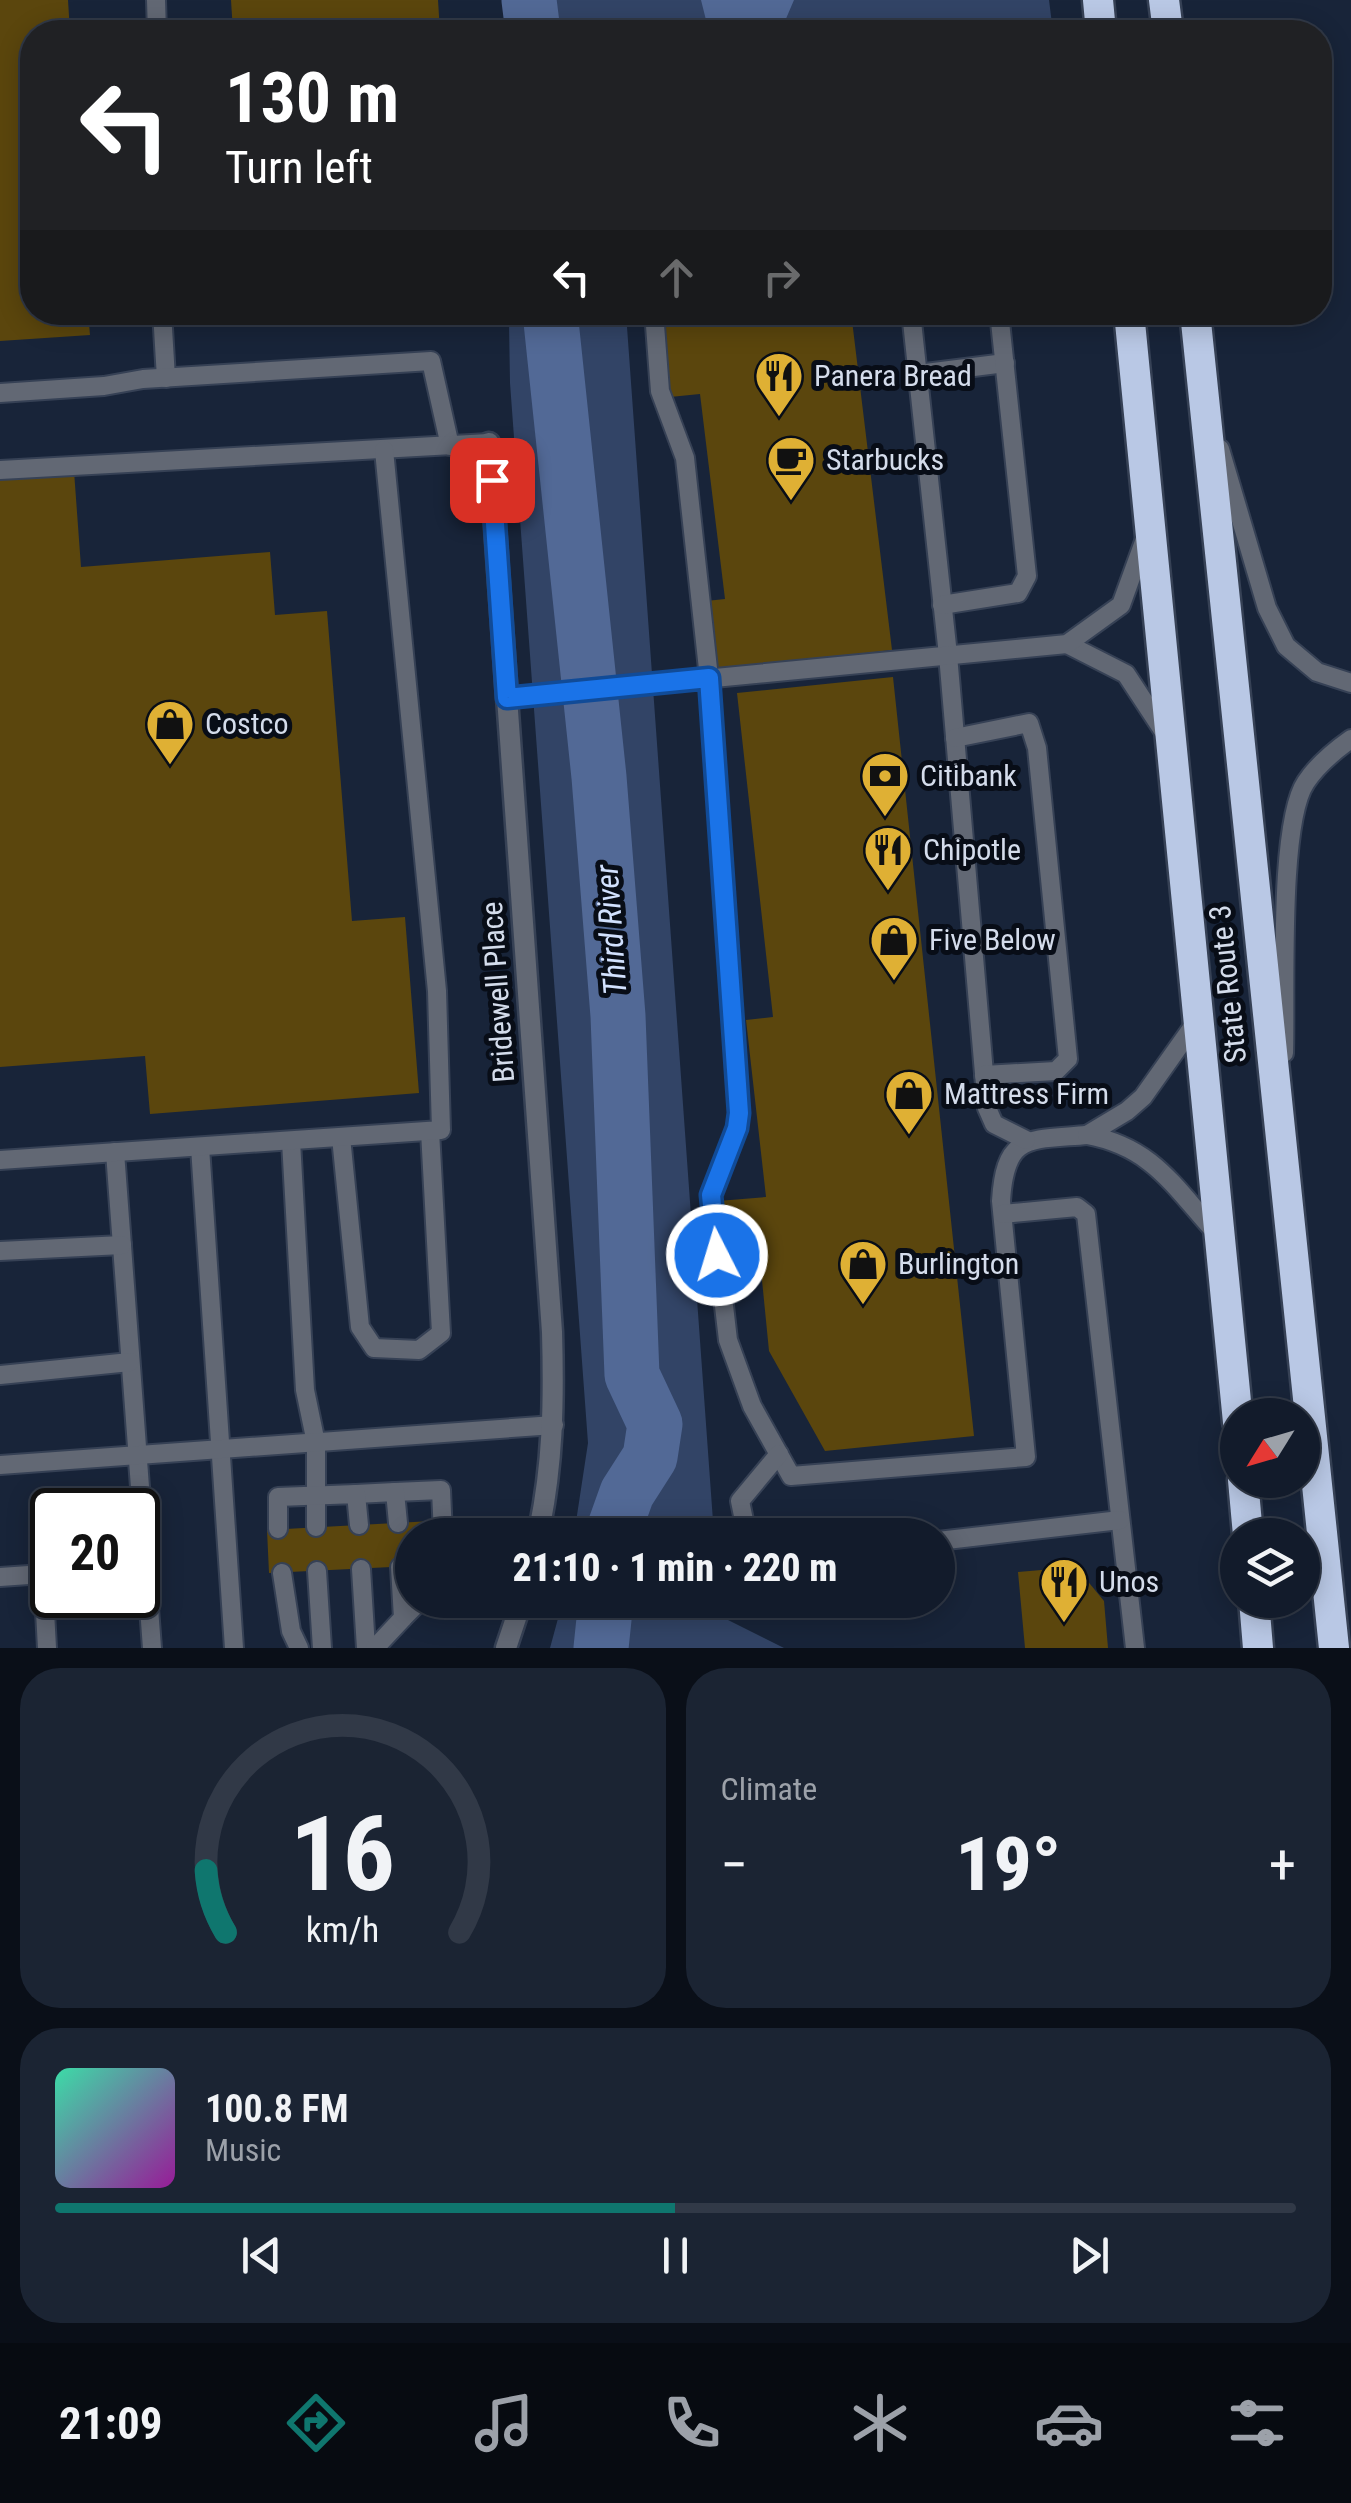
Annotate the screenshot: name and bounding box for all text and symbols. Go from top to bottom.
text: 130 m [225,57,399,139]
icon: left [60,60,190,190]
text: Turn left [225,141,373,194]
icon: left [544,250,599,305]
icon: ahead [649,250,704,305]
icon: right [754,250,809,305]
restaurant icon: Panera Bread [753,350,805,418]
place label: Panera Bread [814,358,972,393]
cafe icon: Starbucks [765,434,817,502]
pin [450,438,535,523]
place label: Starbucks [826,442,944,477]
icon: arrive [465,453,520,508]
shop icon: Costco [144,698,196,766]
place label: Costco [205,706,289,741]
bank icon: Citibank [859,750,911,818]
place label: Citibank [920,758,1017,793]
restaurant icon: Chipotle [862,824,914,892]
place label: Chipotle [923,832,1021,867]
water label: Third River [587,862,635,997]
street label: Bridewell Place [474,900,521,1084]
street label: State Route 3 [1202,903,1253,1065]
shop icon: Five Below [868,914,920,982]
place label: Five Below [929,922,1056,957]
shop icon: Mattress Firm [883,1068,935,1136]
place label: Mattress Firm [944,1076,1109,1111]
position arrow [665,1203,769,1307]
shop icon: Burlington [837,1238,889,1306]
place label: Burlington [898,1246,1019,1281]
north arrow [1220,1398,1320,1498]
map controls [1220,1398,1320,1618]
speed limit sign: 20 [30,1488,160,1618]
button: layers [1220,1518,1320,1618]
text: 21:10 · 1 min · 220 m [513,1546,837,1590]
restaurant icon: Unos [1038,1556,1090,1624]
place label: Unos [1099,1564,1159,1599]
text: Climate [721,1770,817,1808]
text: 16 [290,1794,395,1915]
text: 19° [955,1820,1061,1908]
text: − [721,1833,748,1897]
text: + [1269,1833,1296,1897]
text: km/h [306,1909,380,1951]
text: 100.8 FM [205,2087,349,2131]
text: Music [205,2131,281,2169]
icon: previous [234,2228,289,2283]
icon: pause [648,2228,703,2283]
icon: next [1062,2228,1117,2283]
icon: directions [281,2388,351,2458]
icon: music [469,2388,539,2458]
icon: phone [657,2388,727,2458]
icon: climate [845,2388,915,2458]
icon: car [1034,2388,1104,2458]
icon: filters [1222,2388,1292,2458]
text: 21:09 [59,2397,162,2450]

